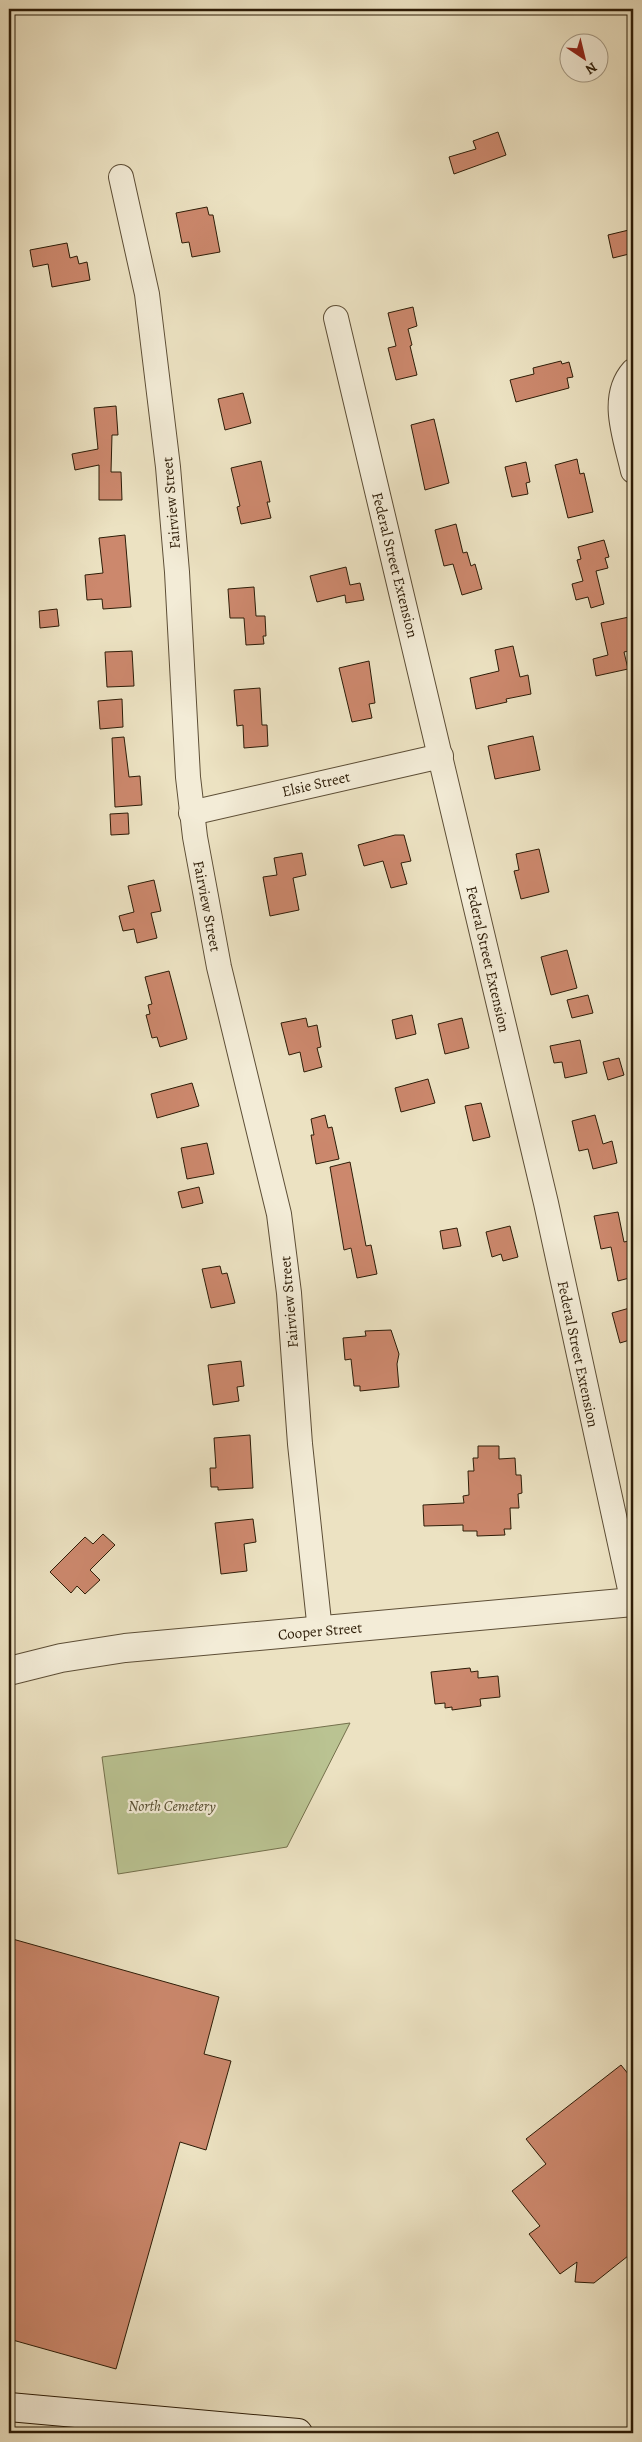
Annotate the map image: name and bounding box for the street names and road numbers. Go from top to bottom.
street label: Fairview Street [157,456,185,550]
street label: Federal Street Extension [367,490,423,640]
street label: Elsie Street [280,766,352,802]
street label: Fairview Street [188,859,226,953]
street label: Federal Street Extension [461,884,515,1034]
street label: Fairview Street [275,1255,303,1349]
street label: Federal Street Extension [553,1279,603,1429]
street label: Cooper Street [277,1617,363,1645]

